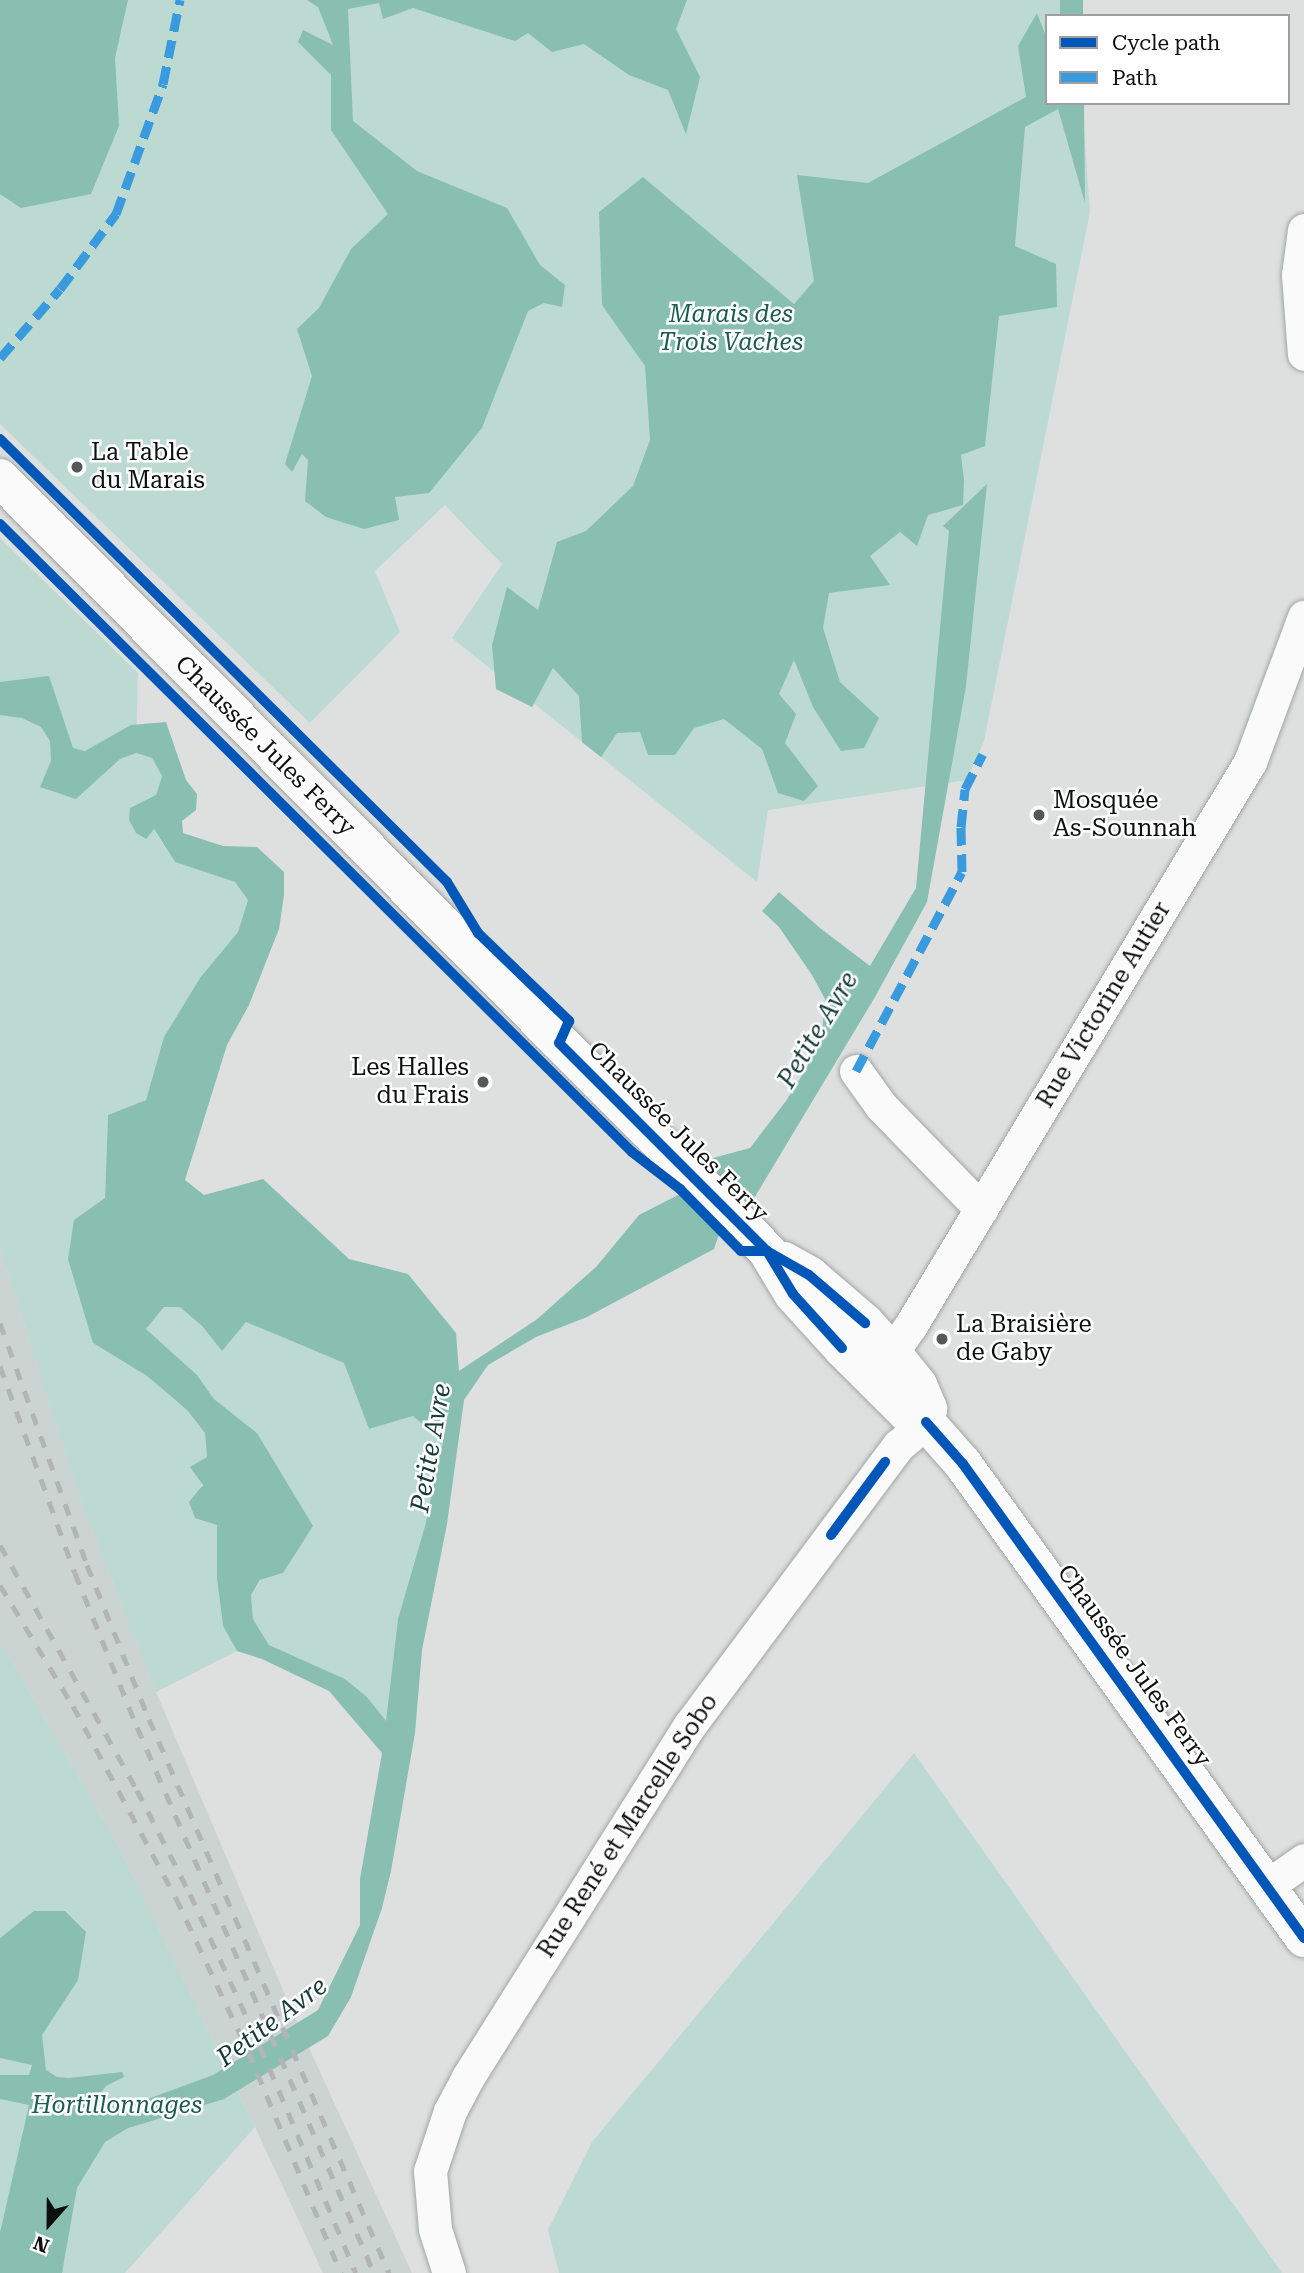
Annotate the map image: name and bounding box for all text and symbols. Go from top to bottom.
legend [1045,14,1290,105]
text: Cycle path [1112,31,1220,55]
text: Path [1112,66,1158,90]
park label: Marais des Trois Vaches [659,301,803,357]
place label: La Table du Marais [91,439,205,495]
marker: La Table du Marais [69,459,85,475]
street label: Chaussée Jules Ferry [169,650,361,842]
place label: Mosquée As-Sounnah [1053,787,1196,843]
marker: Mosquée As-Sounnah [1031,807,1047,823]
street label: Rue Victorine Autier [1031,897,1177,1113]
water label: Petite Avre [771,966,865,1094]
street label: Chaussée Jules Ferry [582,1036,774,1228]
place label: Les Halles du Frais [351,1054,469,1110]
marker: Les Halles du Frais [475,1074,491,1090]
place label: La Braisière de Gaby [956,1311,1092,1367]
marker: La Braisière de Gaby [934,1331,950,1347]
water label: Petite Avre [404,1381,458,1515]
street label: Chaussée Jules Ferry [1051,1559,1217,1773]
street label: Rue René et Marcelle Sobo [532,1689,724,1963]
water label: Petite Avre [211,1970,333,2074]
park label: Hortillonnages [32,2092,202,2120]
north arrow [14,2189,84,2259]
text: N [30,2231,52,2257]

